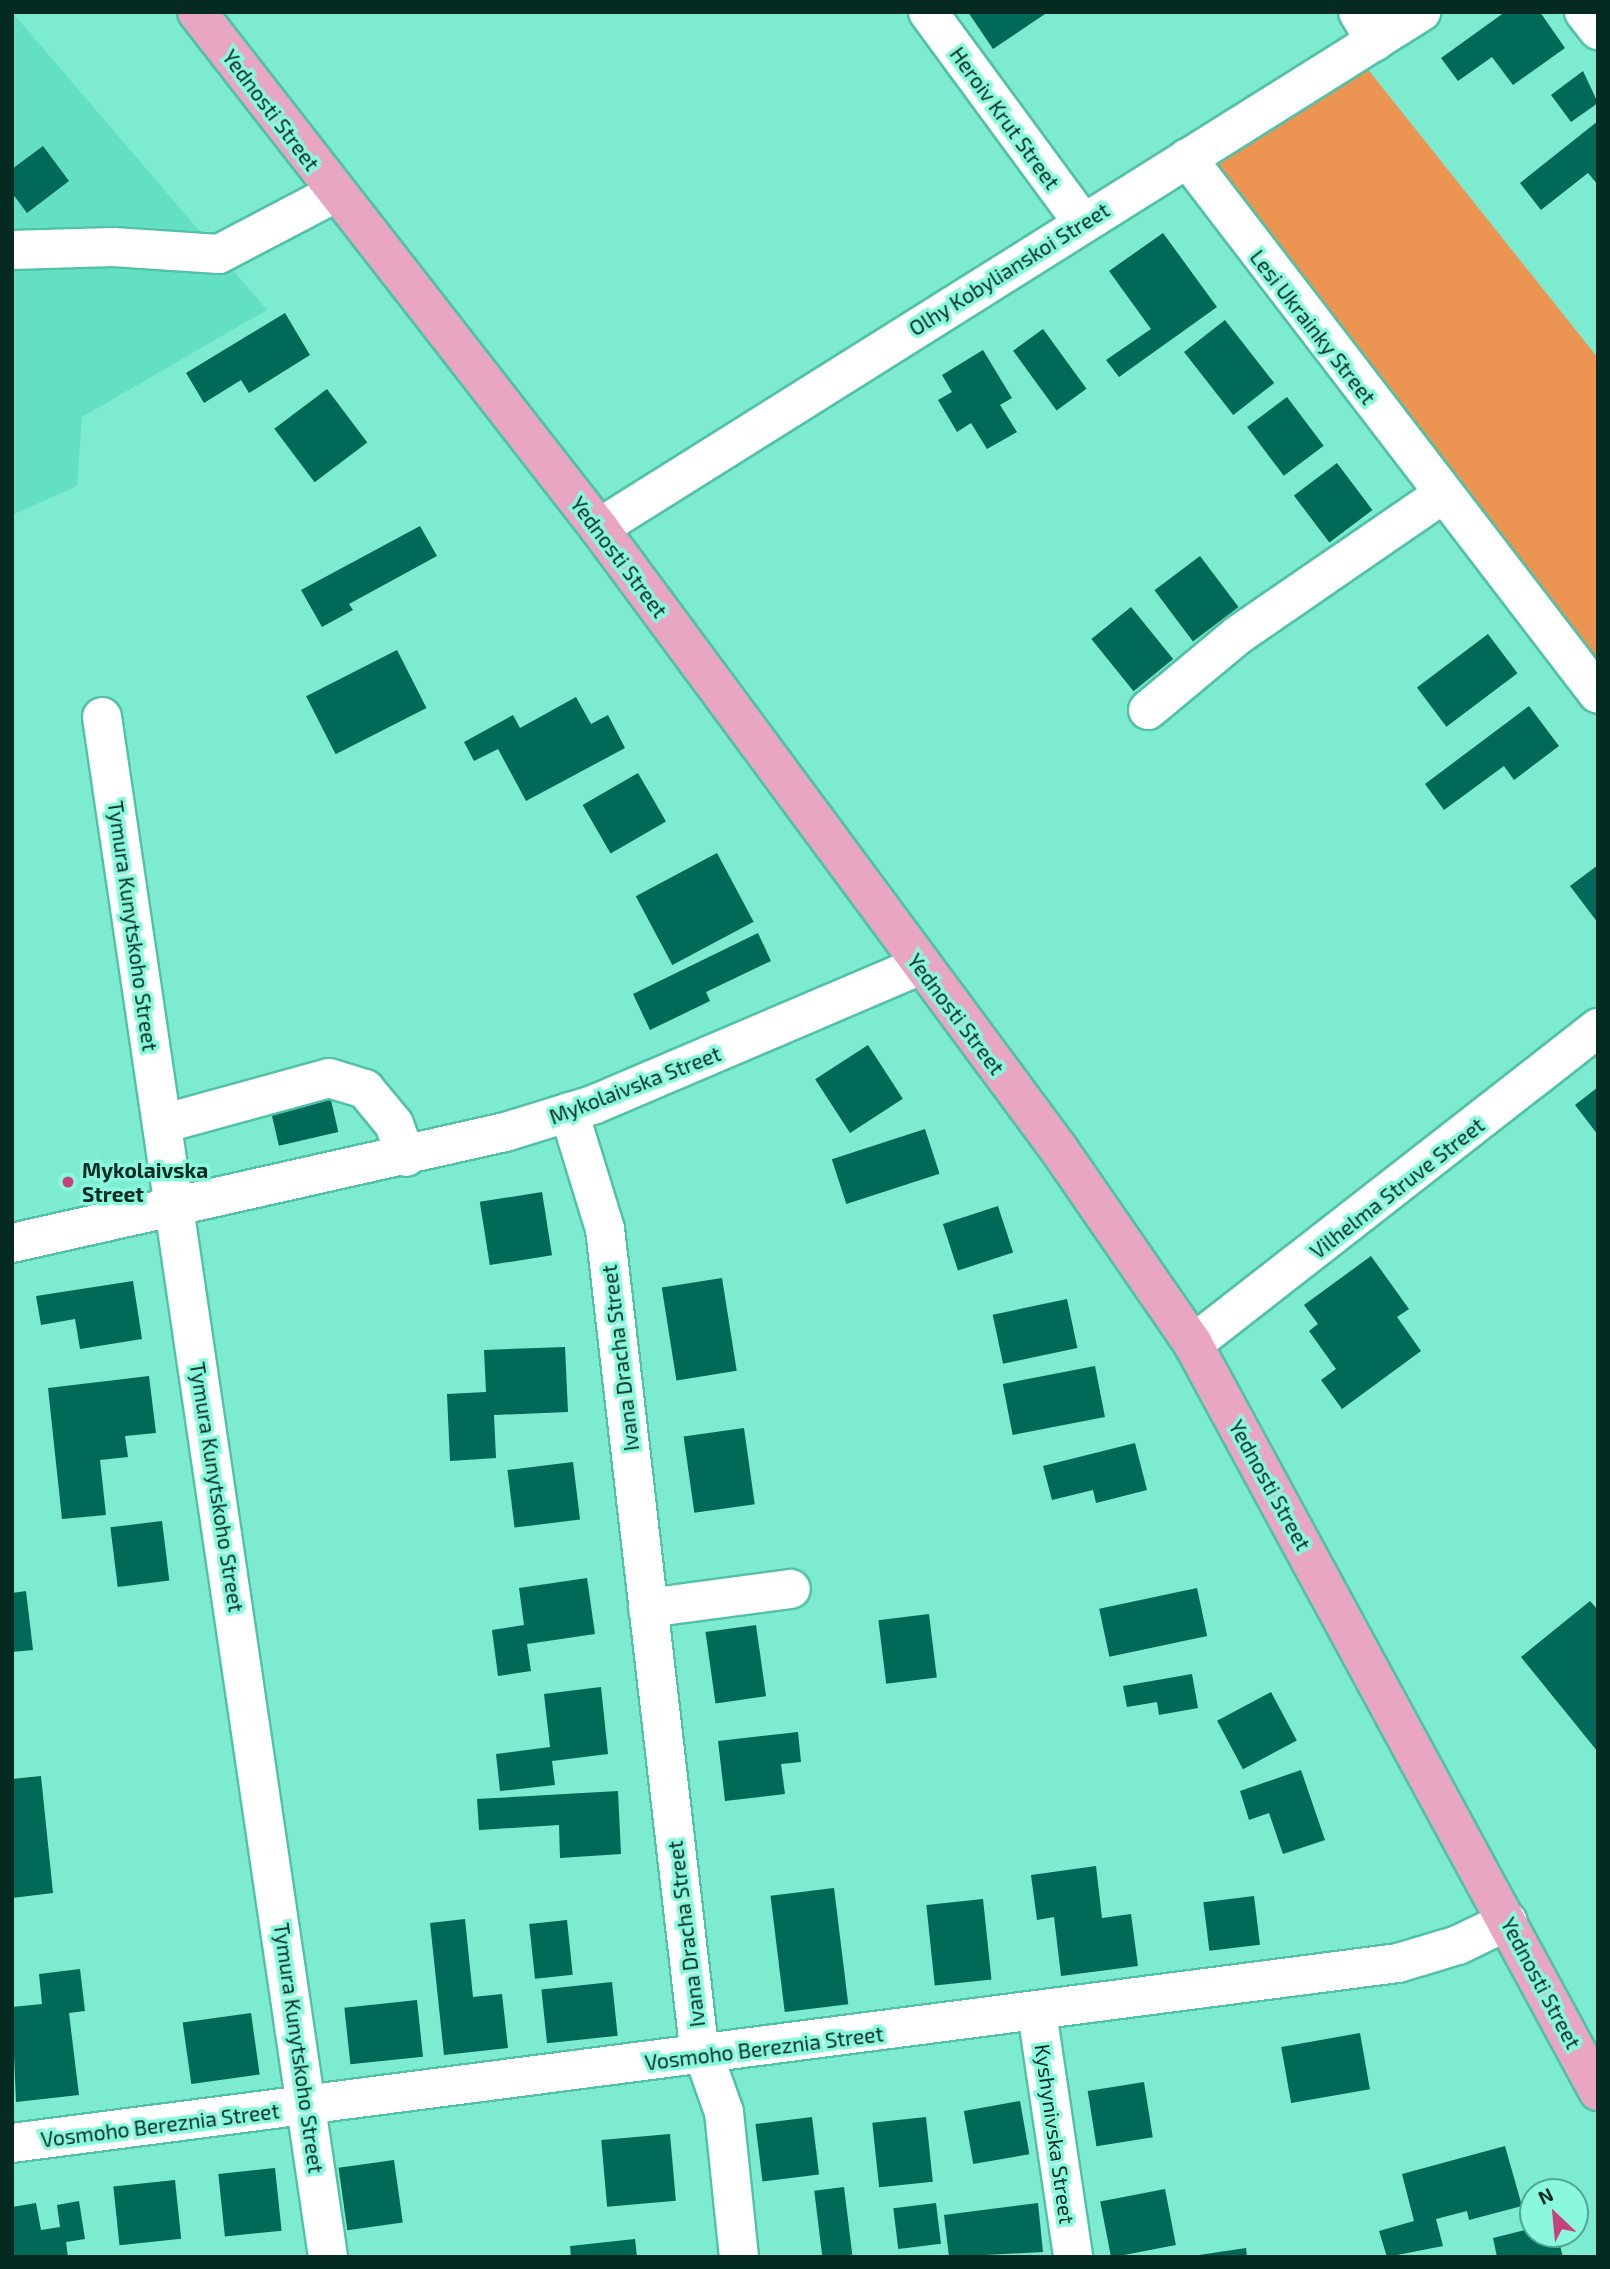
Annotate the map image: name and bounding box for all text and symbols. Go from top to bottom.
street label: Heroiv Krut Street [945,42,1065,194]
street label: Yednosti Street [217,45,325,175]
street label: Olhy Kobylianskoi Street [904,197,1114,341]
street label: Lesi Ukrainky Street [1245,245,1381,409]
street label: Yednosti Street [565,492,673,622]
street label: Tymura Kunytskoho Street [103,799,163,1053]
street label: Yednosti Street [902,949,1010,1079]
street label: Mykolaivska Street [546,1041,724,1129]
street label: Vilhelma Struve Street [1305,1112,1489,1264]
place label: Mykolaivska Street [82,1157,208,1207]
marker: Mykolaivska Street [60,1174,76,1190]
street label: Ivana Dracha Street [596,1263,644,1453]
street label: Tymura Kunytskoho Street [185,1360,249,1614]
street label: Yednosti Street [1224,1416,1316,1554]
street label: Ivana Dracha Street [662,1839,710,2029]
street label: Yednosti Street [1496,1913,1586,2053]
street label: Tymura Kunytskoho Street [269,1921,329,2175]
street label: Vosmoho Bereznia Street [643,2021,885,2075]
street label: Kyshynivska Street [1030,2042,1080,2226]
street label: Vosmoho Bereznia Street [39,2098,281,2152]
north arrow [1519,2178,1589,2248]
text: N [1534,2182,1557,2209]

